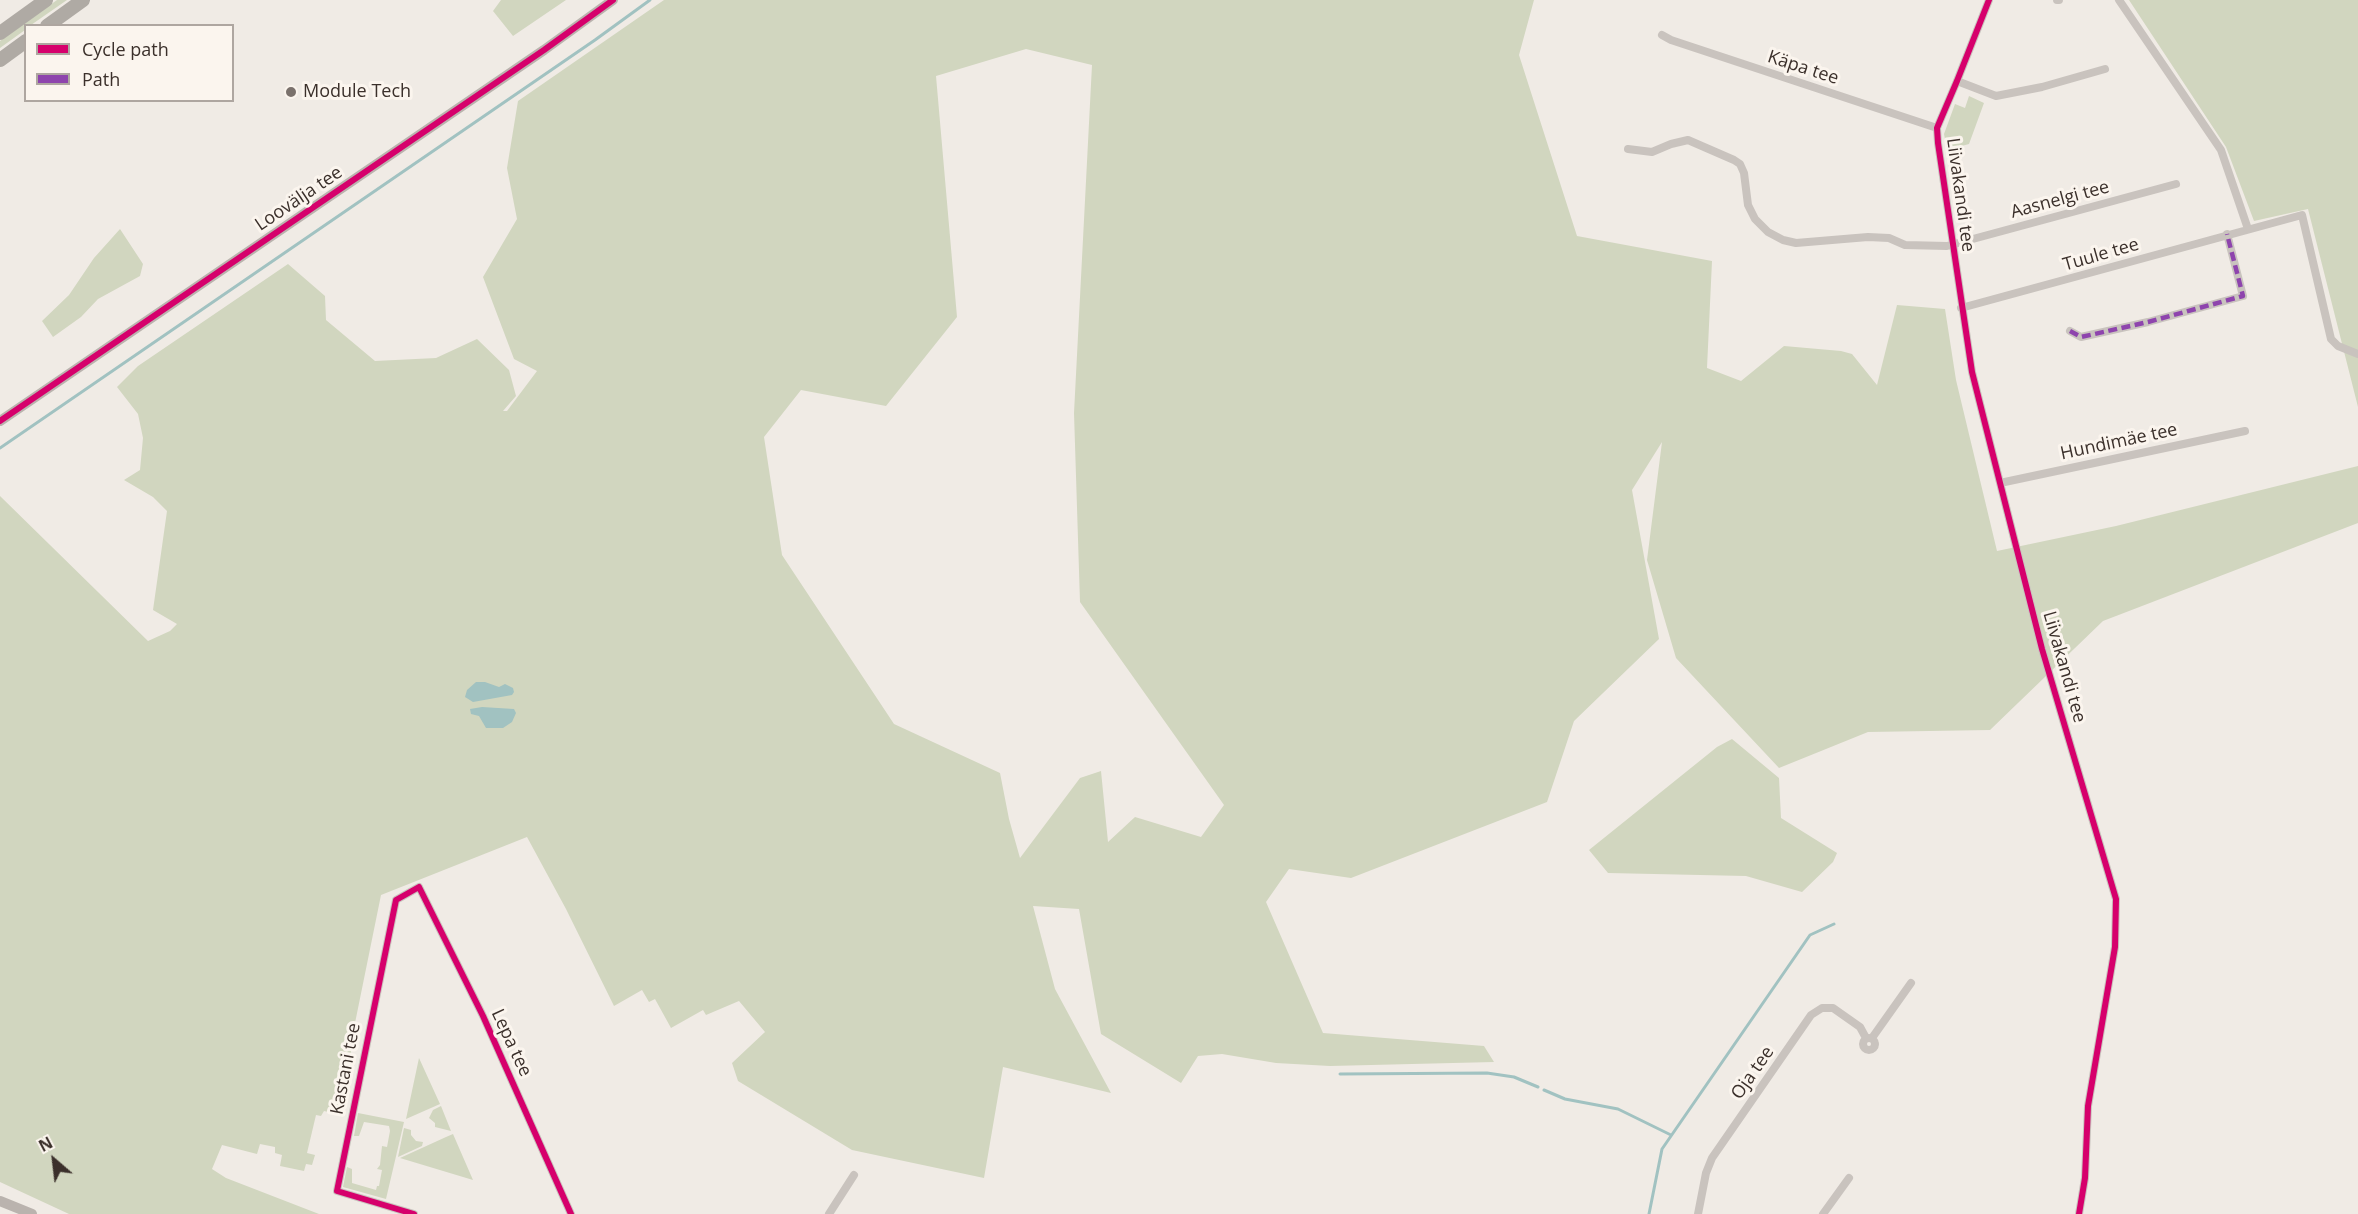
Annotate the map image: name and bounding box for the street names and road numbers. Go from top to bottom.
street label: Käpa tee [1765,46,1841,90]
street label: Liivakandi tee [1941,137,1979,253]
street label: Loovälja tee [251,162,347,236]
street label: Aasnelgi tee [2008,176,2112,224]
street label: Tuule tee [2061,234,2141,276]
street label: Hundimäe tee [2059,419,2179,465]
street label: Liivakandi tee [2038,609,2090,725]
street label: Lepa tee [486,1006,536,1080]
street label: Kastani tee [327,1021,365,1117]
street label: Oja tee [1727,1042,1779,1104]

